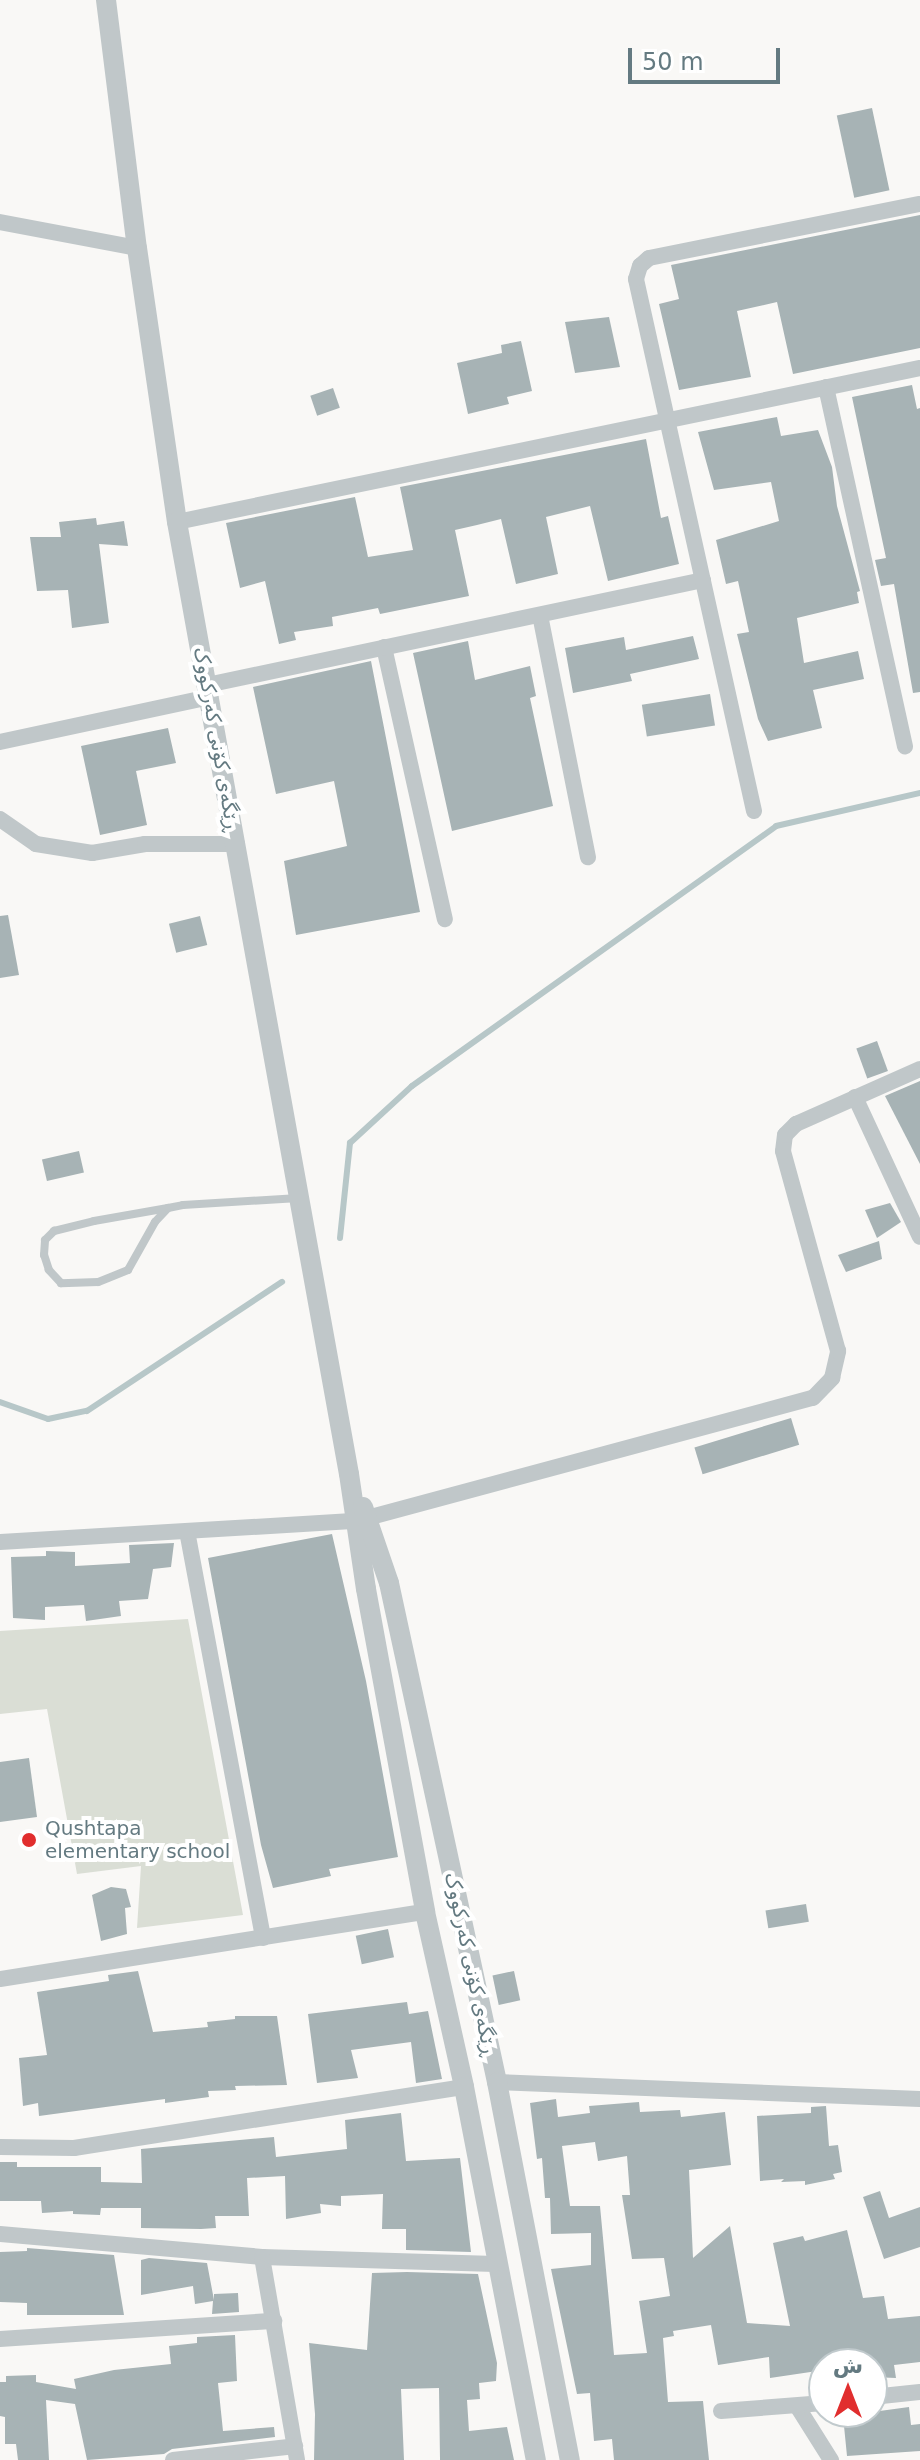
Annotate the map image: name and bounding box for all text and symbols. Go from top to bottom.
scale bar [632,32,784,82]
text: 50 m [642,48,704,76]
street label: ڕێگەی کۆنی کەرکووک [189,645,245,833]
place label: Qushtapa elementary school [45,1816,230,1863]
marker: Qushtapa elementary school [20,1831,38,1849]
street label: ڕێگەی کۆنی کەرکووک [440,1870,502,2058]
north arrow [808,2348,888,2428]
text: ش [833,2353,863,2378]

